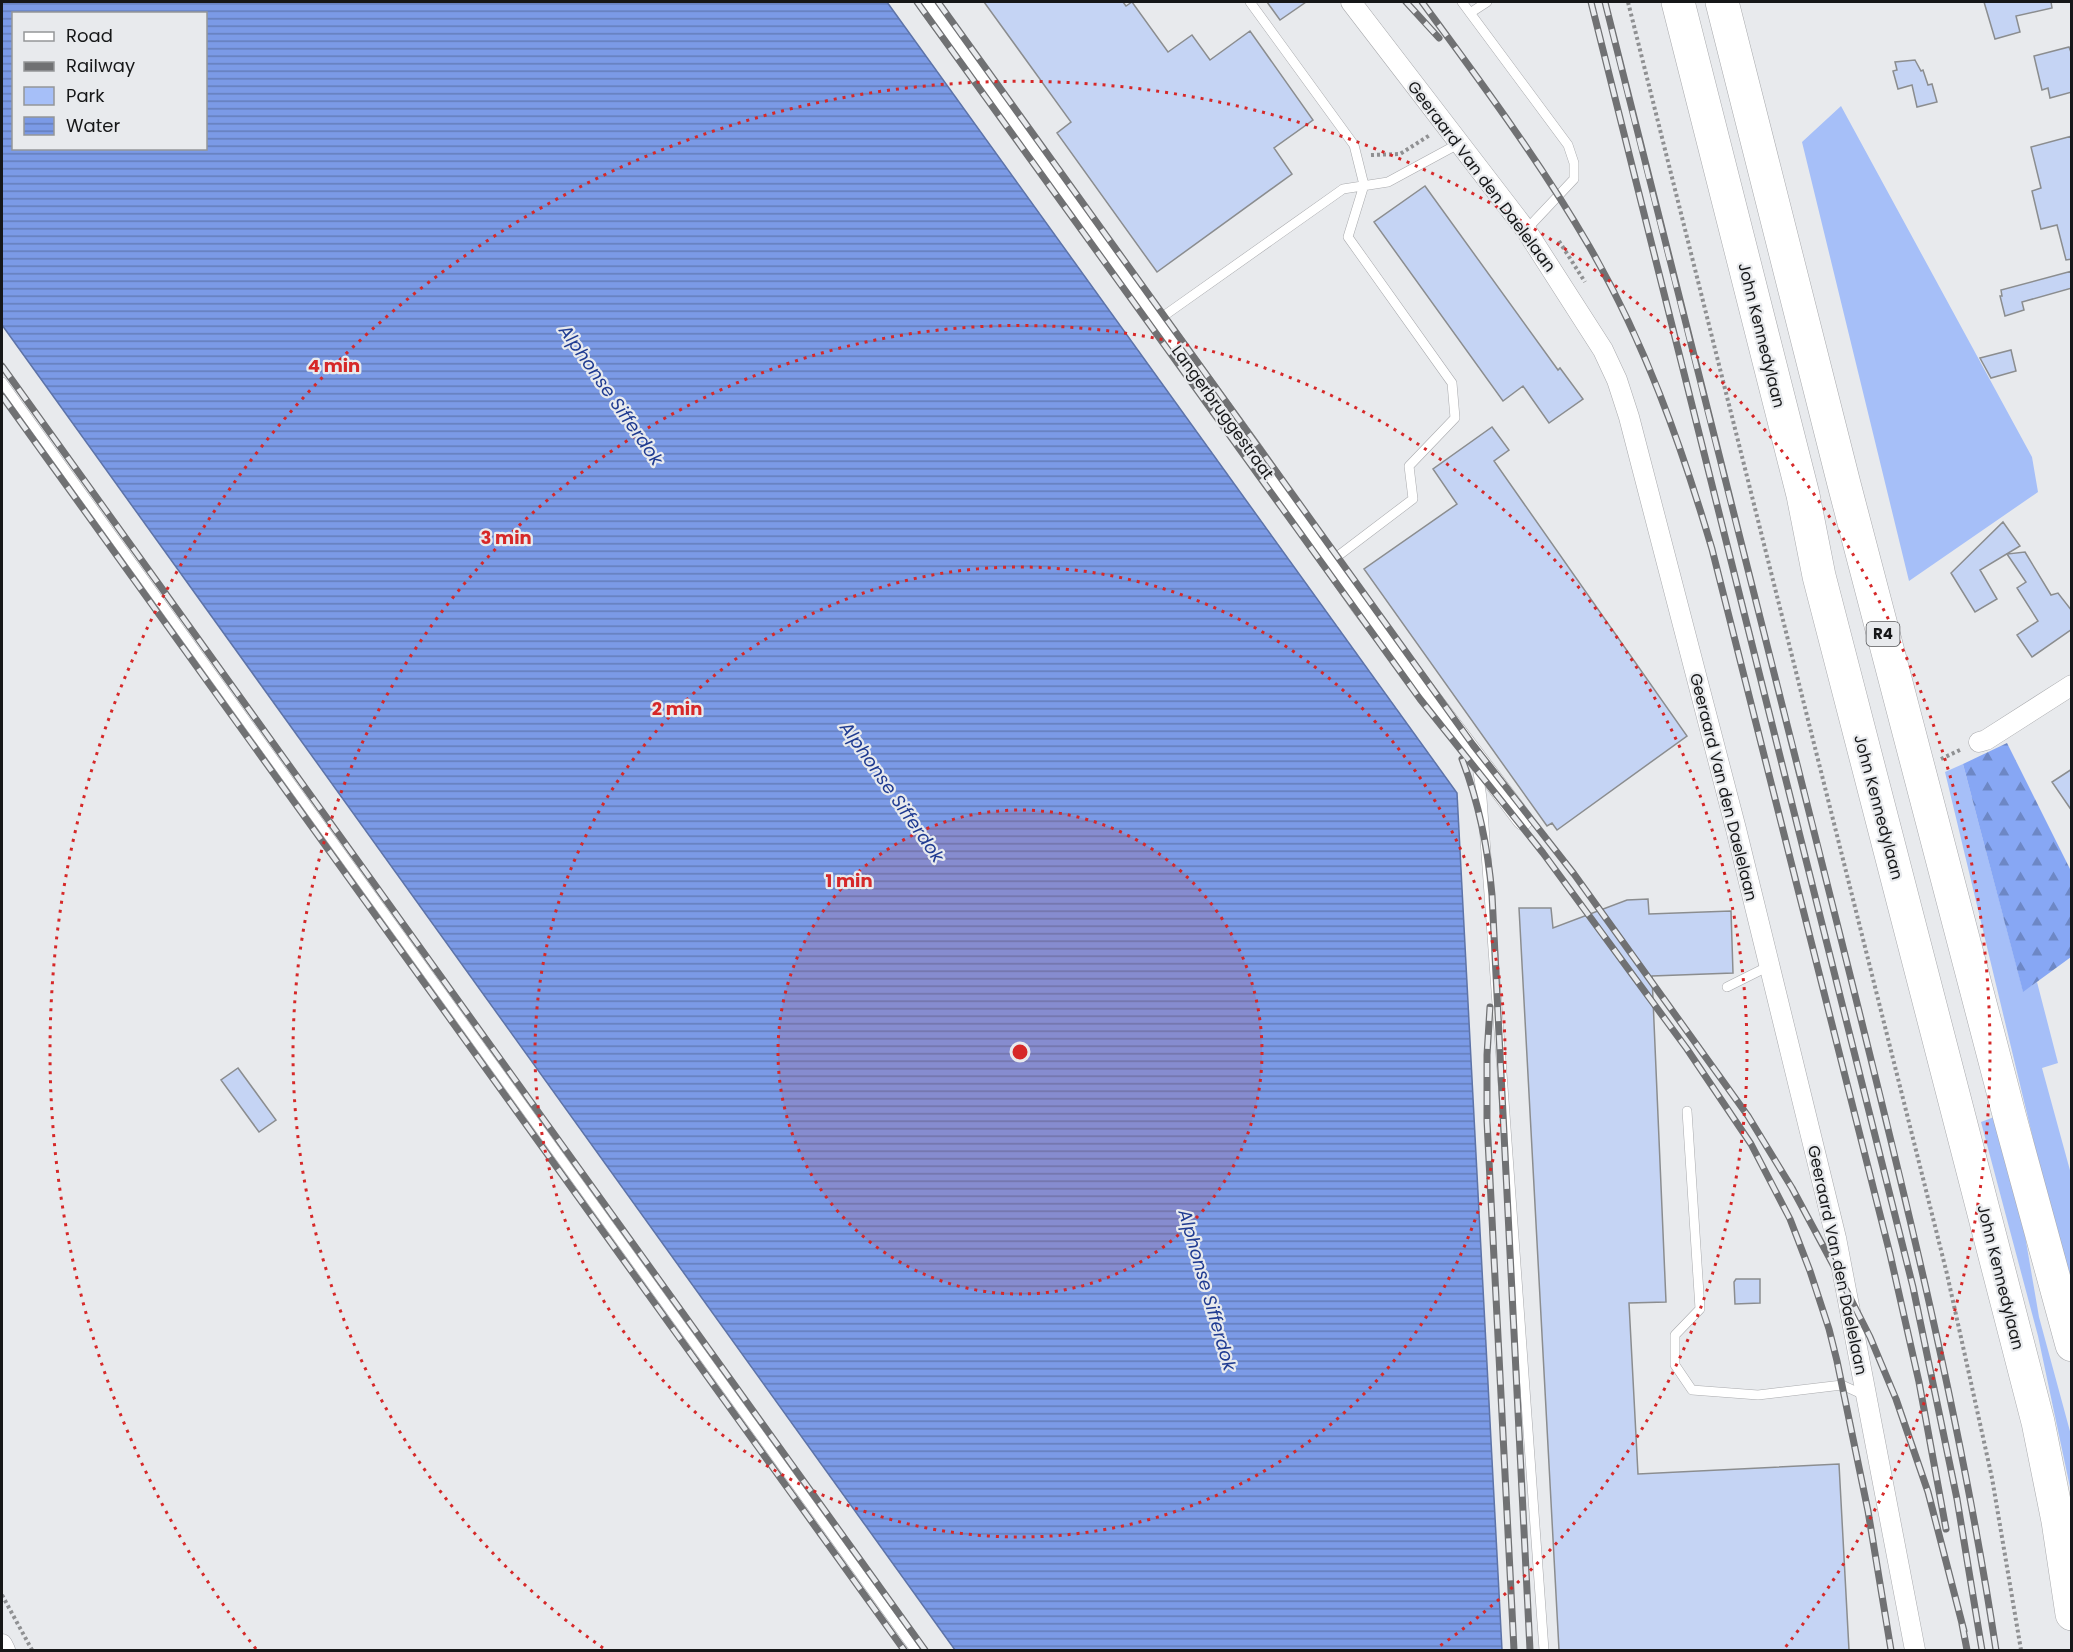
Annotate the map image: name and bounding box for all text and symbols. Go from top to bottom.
legend [12,12,207,150]
text: Road [66,23,113,48]
text: Railway [66,53,135,78]
street label: Geeraard Van den Daelelaan [1402,76,1561,277]
text: Park [66,83,105,108]
text: Water [66,113,120,138]
street label: John Kennedylaan [1732,260,1791,410]
water label: Alphonse Sifferdok [553,318,670,471]
street label: Langerbruggestraat [1166,340,1279,484]
text: 4 min [308,353,360,378]
text: 3 min [480,525,532,550]
road number: R4 [1866,622,1900,646]
street label: Geeraard Van den Daelelaan [1684,671,1763,903]
text: 2 min [652,696,702,721]
water label: Alphonse Sifferdok [834,715,951,868]
street label: John Kennedylaan [1848,732,1909,882]
text: 1 min [825,868,873,893]
centre of rings [1010,1042,1030,1062]
street label: Geeraard Van den Daelelaan [1802,1143,1873,1377]
street label: John Kennedylaan [1971,1202,2030,1352]
water label: Alphonse Sifferdok [1172,1205,1243,1374]

